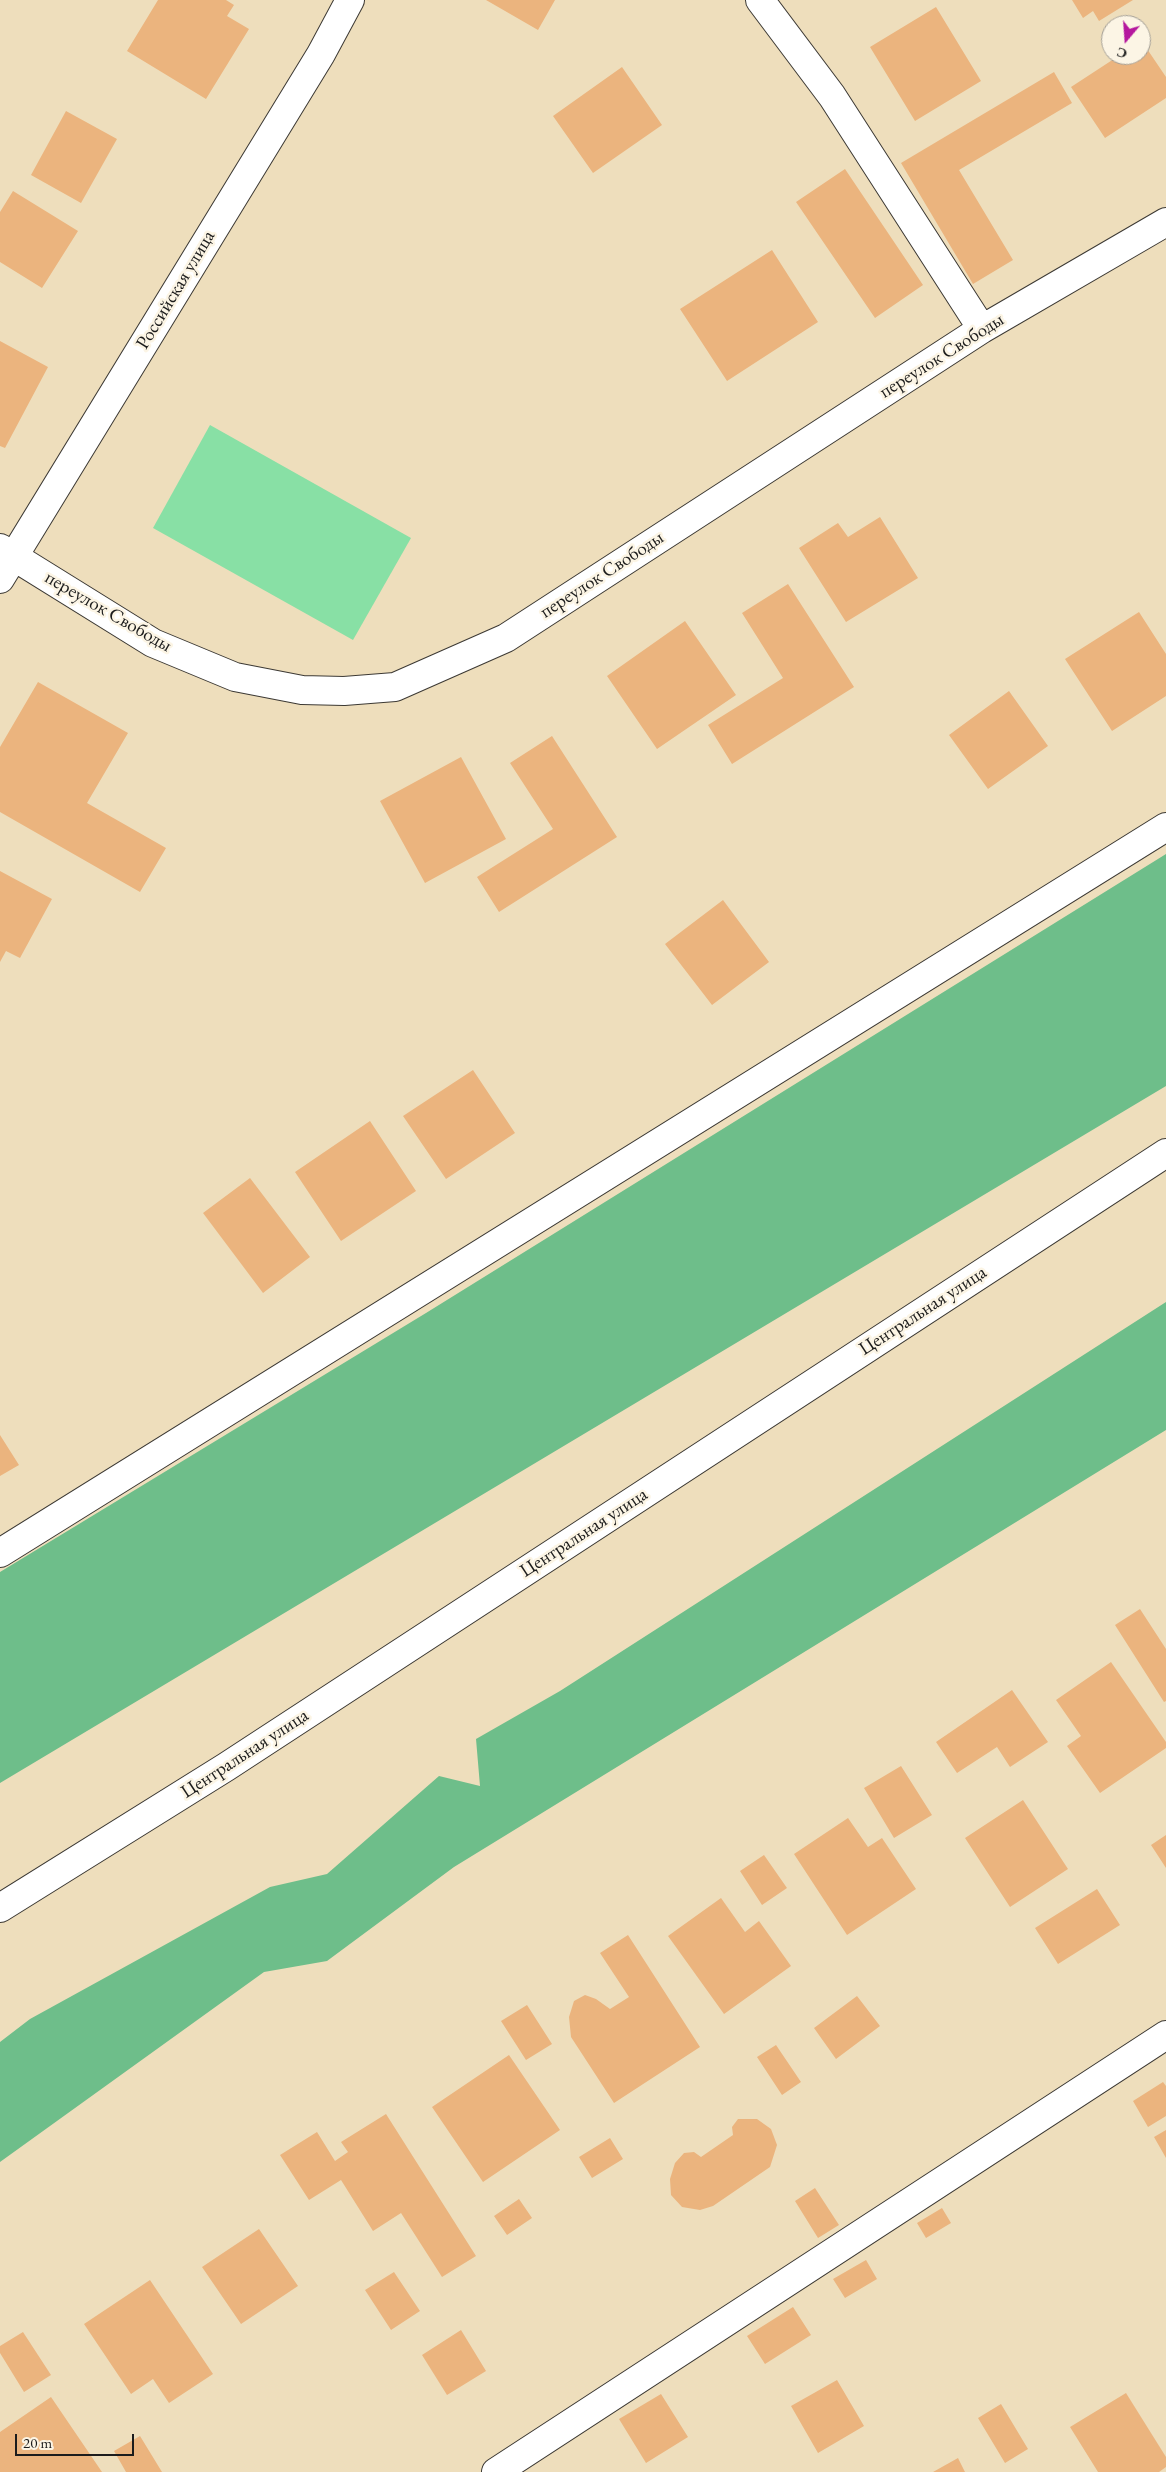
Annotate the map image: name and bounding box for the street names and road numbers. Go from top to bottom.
street label: Российская улица [132,227,220,353]
street label: переулок Свободы [875,309,1009,403]
street label: переулок Свободы [536,527,668,623]
street label: переулок Свободы [41,566,175,658]
street label: Центральная улица [855,1261,991,1361]
street label: Центральная улица [516,1483,652,1583]
street label: Центральная улица [177,1704,313,1804]

